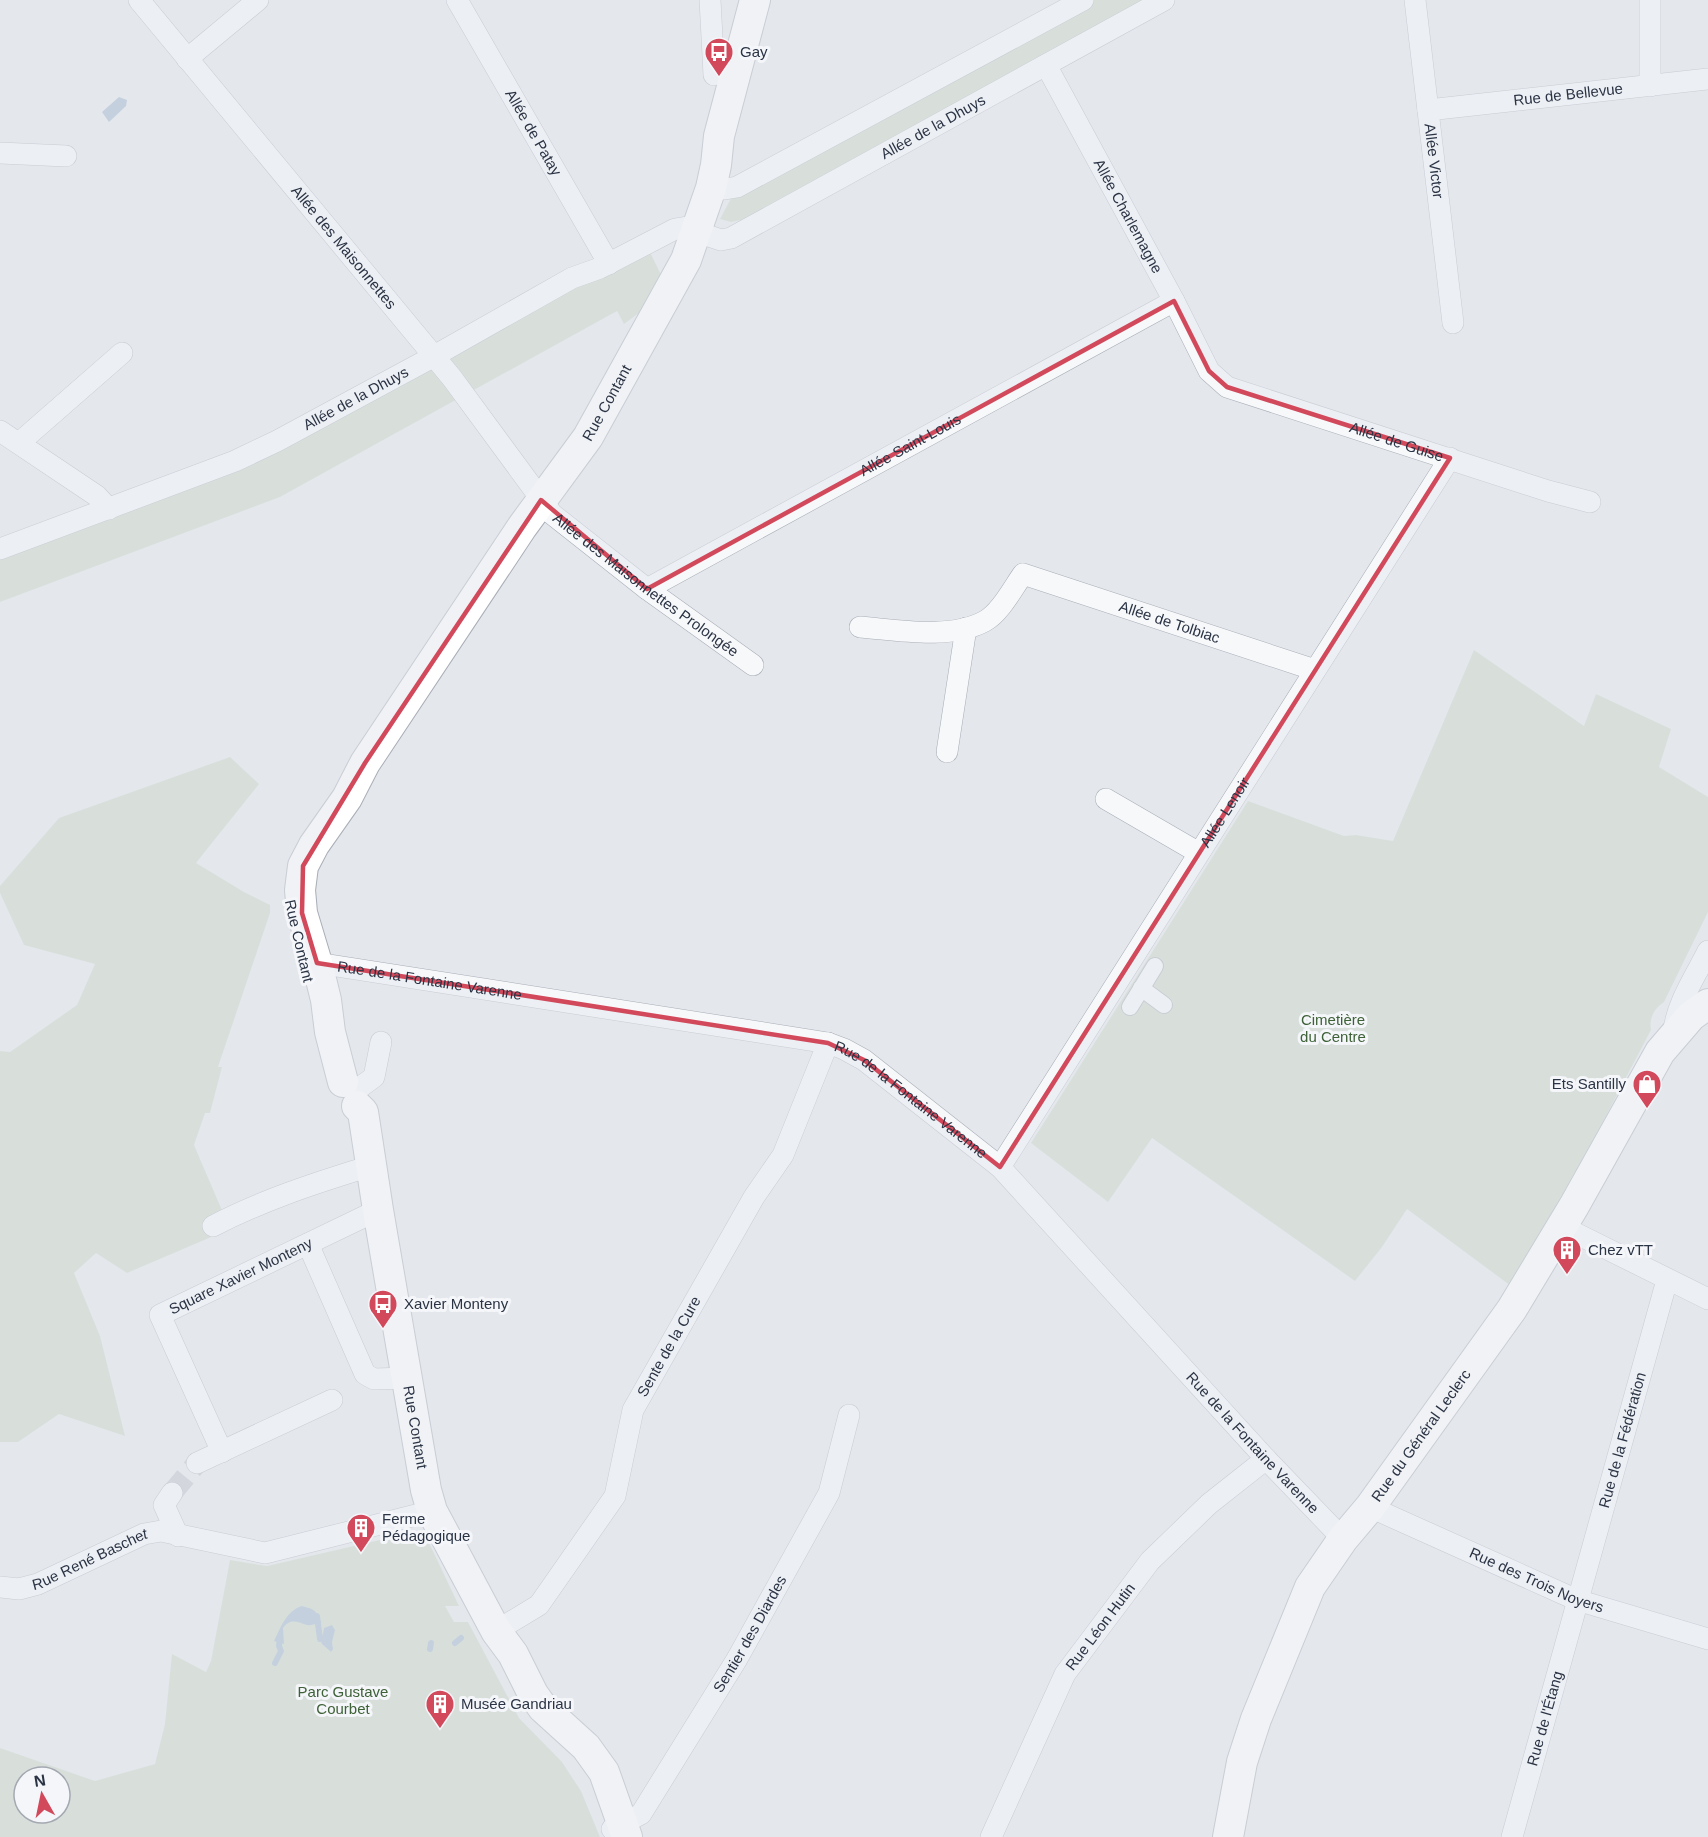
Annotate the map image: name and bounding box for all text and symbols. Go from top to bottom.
bus stop icon: Gay [703,36,735,78]
place label: Gay [740,43,768,60]
street label: Rue de Bellevue [1512,79,1624,108]
street label: Allée de Patay [502,86,566,179]
street label: Allée de la Dhuys [877,91,988,162]
street label: Allée Victor [1422,122,1447,199]
street label: Allée Charlemagne [1091,156,1166,276]
street label: Allée des Maisonnettes [288,182,400,312]
street label: Rue Contant [579,361,635,444]
street label: Allée de la Dhuys [300,363,411,433]
street label: Allée Saint-Louis [857,410,964,479]
street label: Allée de Guise [1348,418,1446,465]
street label: Allée des Maisonnettes Prolongée [550,509,742,660]
street label: Allée de Tolbiac [1117,597,1223,646]
street label: Allée Lenoir [1196,774,1253,850]
street label: Rue Contant [282,898,317,985]
street label: Rue de la Fontaine Varenne [336,957,523,1003]
park label: Cimetière du Centre [1300,1011,1366,1045]
street label: Rue de la Fontaine Varenne [832,1037,991,1162]
shop icon: Ets Santilly [1631,1068,1663,1110]
place label: Ets Santilly [1552,1075,1626,1092]
street label: Square Xavier Monteny [166,1234,315,1317]
building icon: Chez vTT [1551,1234,1583,1276]
place label: Chez vTT [1588,1241,1653,1258]
bus stop icon: Xavier Monteny [367,1288,399,1330]
street label: Sente de la Cure [633,1293,704,1399]
place label: Xavier Monteny [404,1295,509,1312]
street label: Rue du Général Leclerc [1368,1366,1474,1505]
street label: Rue de la Fontaine Varenne [1183,1368,1323,1517]
street label: Rue de la Fédération [1595,1370,1649,1510]
street label: Rue Contant [400,1384,431,1471]
place label: Ferme Pédagogique [382,1510,470,1544]
building icon: Ferme Pédagogique [345,1512,377,1554]
street label: Rue René Baschet [30,1524,149,1593]
street label: Rue des Trois Noyers [1467,1544,1606,1615]
street label: Sentier des Diardes [709,1572,790,1695]
street label: Rue Léon Hutin [1062,1580,1138,1673]
street label: Rue de l'Étang [1523,1669,1566,1768]
park label: Parc Gustave Courbet [298,1683,388,1717]
building icon: Musée Gandriau [424,1688,456,1730]
place label: Musée Gandriau [461,1695,572,1712]
north arrow [12,1765,72,1825]
text: N [33,1771,47,1790]

